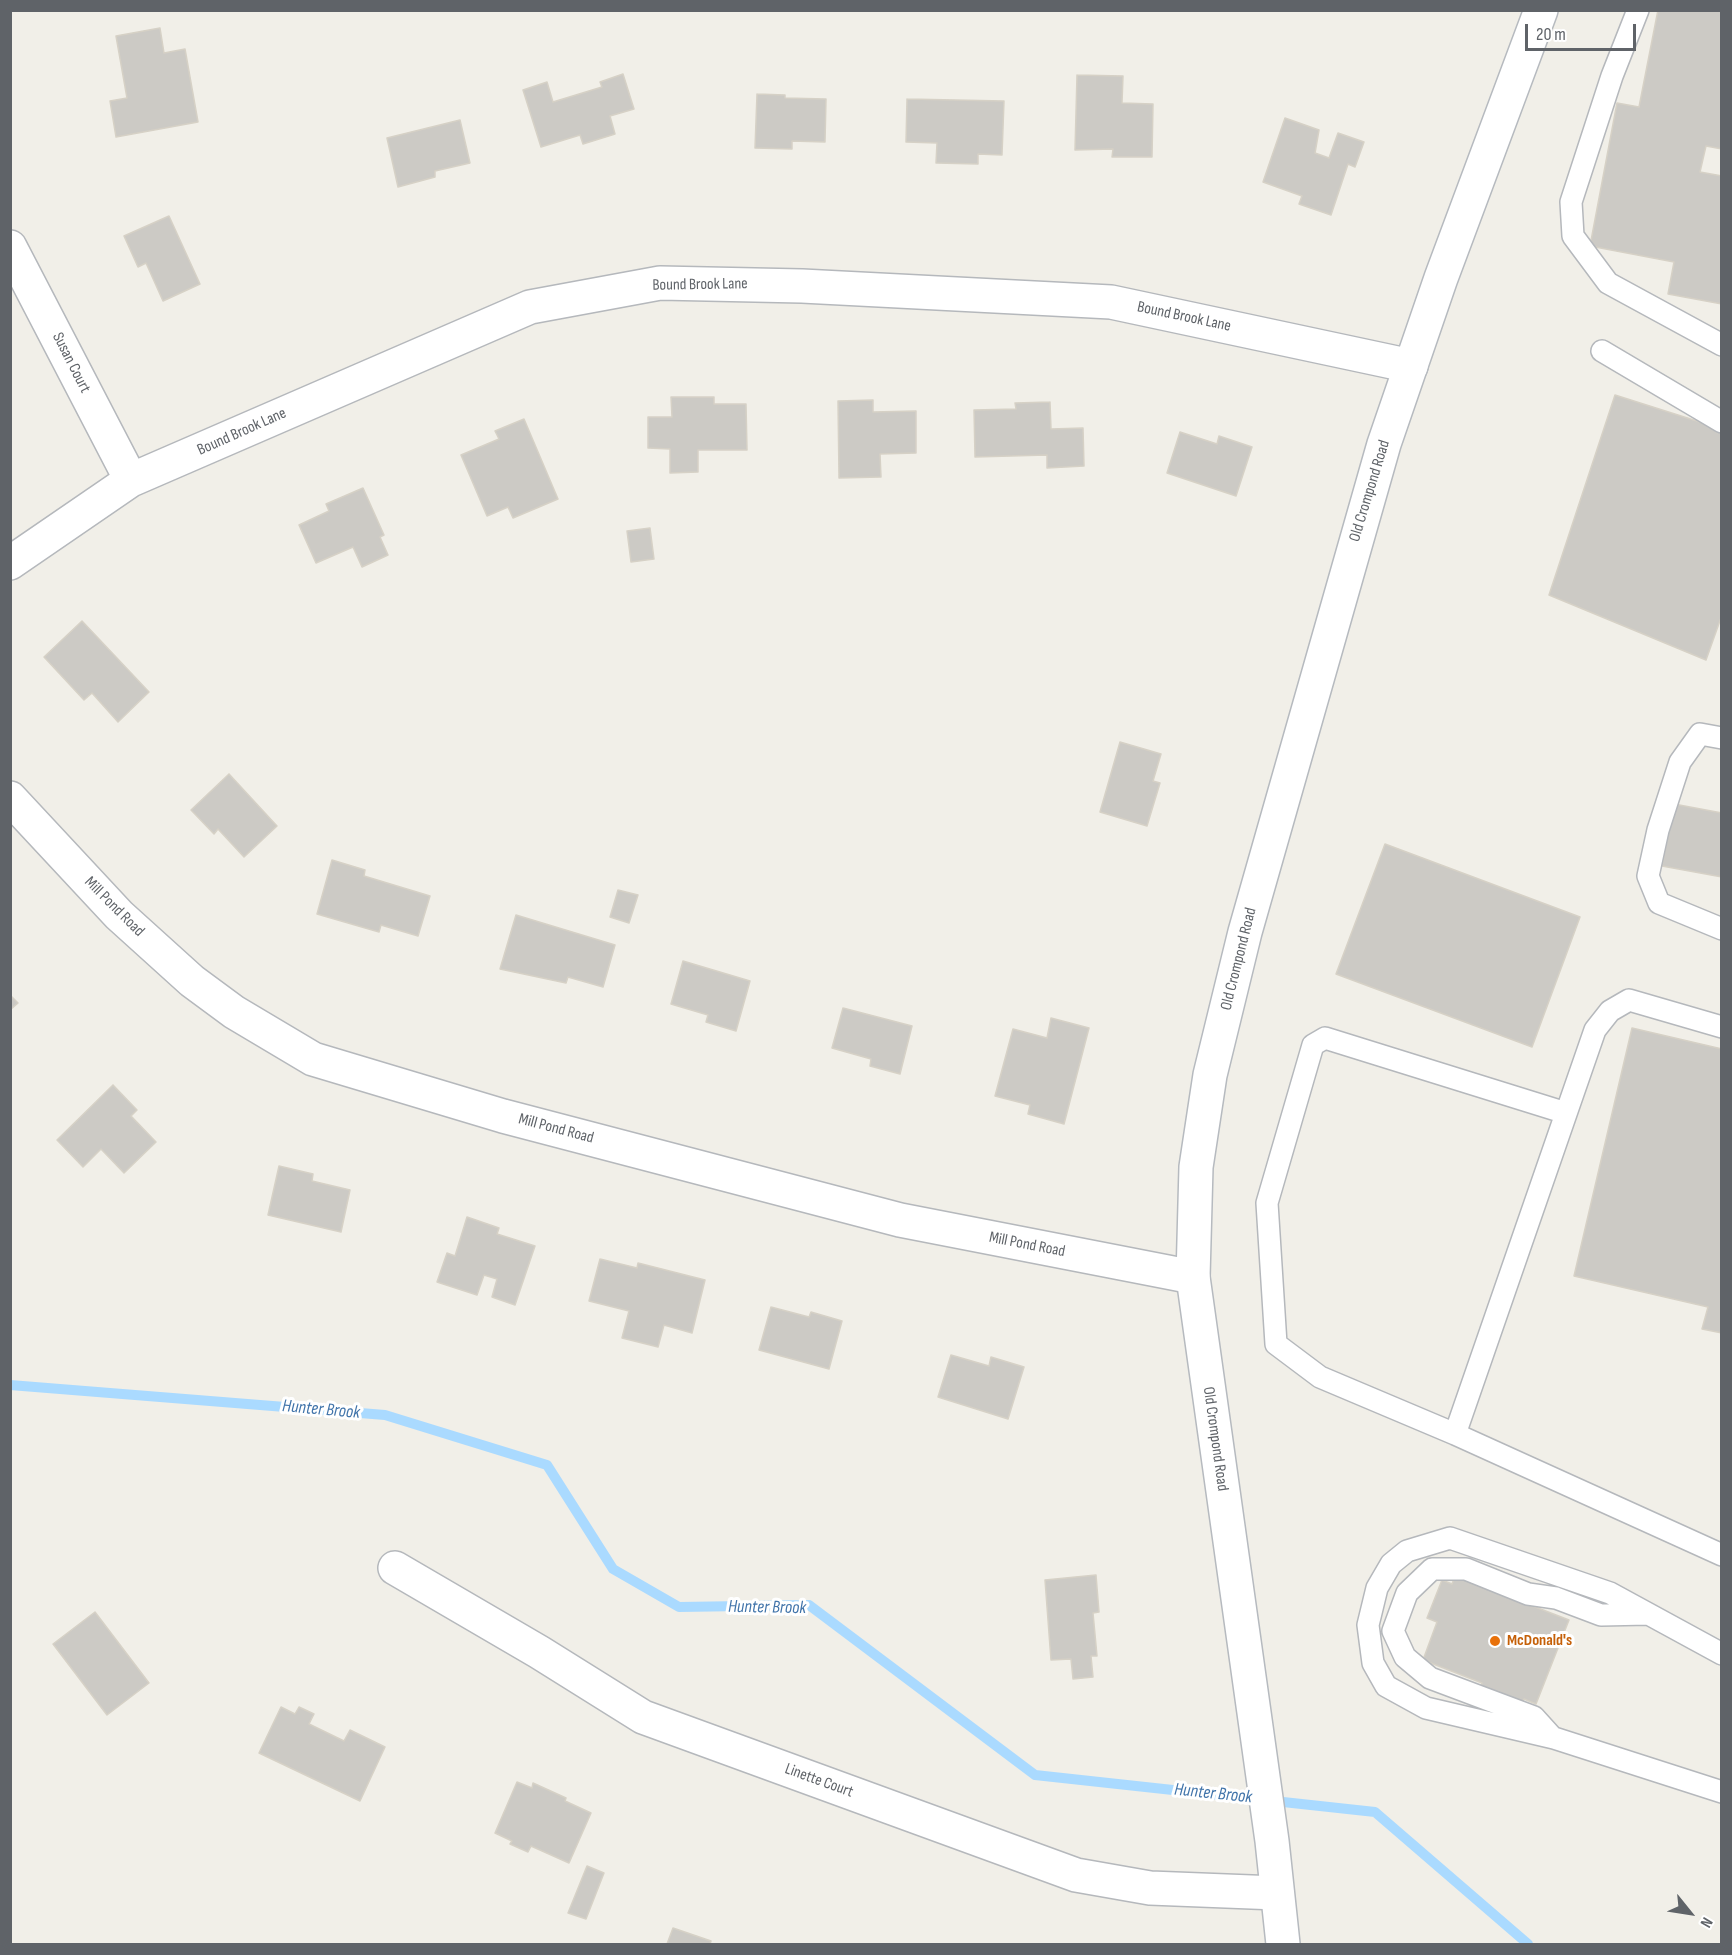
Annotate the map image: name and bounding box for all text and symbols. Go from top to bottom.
scale bar [1528,12,1639,50]
text: 20 m [1536,24,1566,45]
street label: Bound Brook Lane [652,275,748,295]
street label: Bound Brook Lane [1135,298,1233,336]
street label: Susan Court [48,330,94,396]
street label: Bound Brook Lane [195,404,289,460]
street label: Old Crompond Road [1345,438,1395,544]
street label: Mill Pond Road [80,873,148,941]
street label: Old Crompond Road [1217,906,1261,1012]
street label: Mill Pond Road [516,1110,596,1148]
street label: Mill Pond Road [987,1228,1067,1262]
street label: Old Crompond Road [1198,1386,1232,1492]
water label: Hunter Brook [281,1396,361,1424]
water label: Hunter Brook [728,1597,806,1619]
place label: McDonald's [1507,1631,1572,1651]
marker: McDonald's [1488,1634,1502,1648]
street label: Linette Court [782,1760,856,1802]
water label: Hunter Brook [1173,1779,1253,1809]
north arrow [1660,1883,1720,1943]
text: N [1696,1914,1716,1931]

